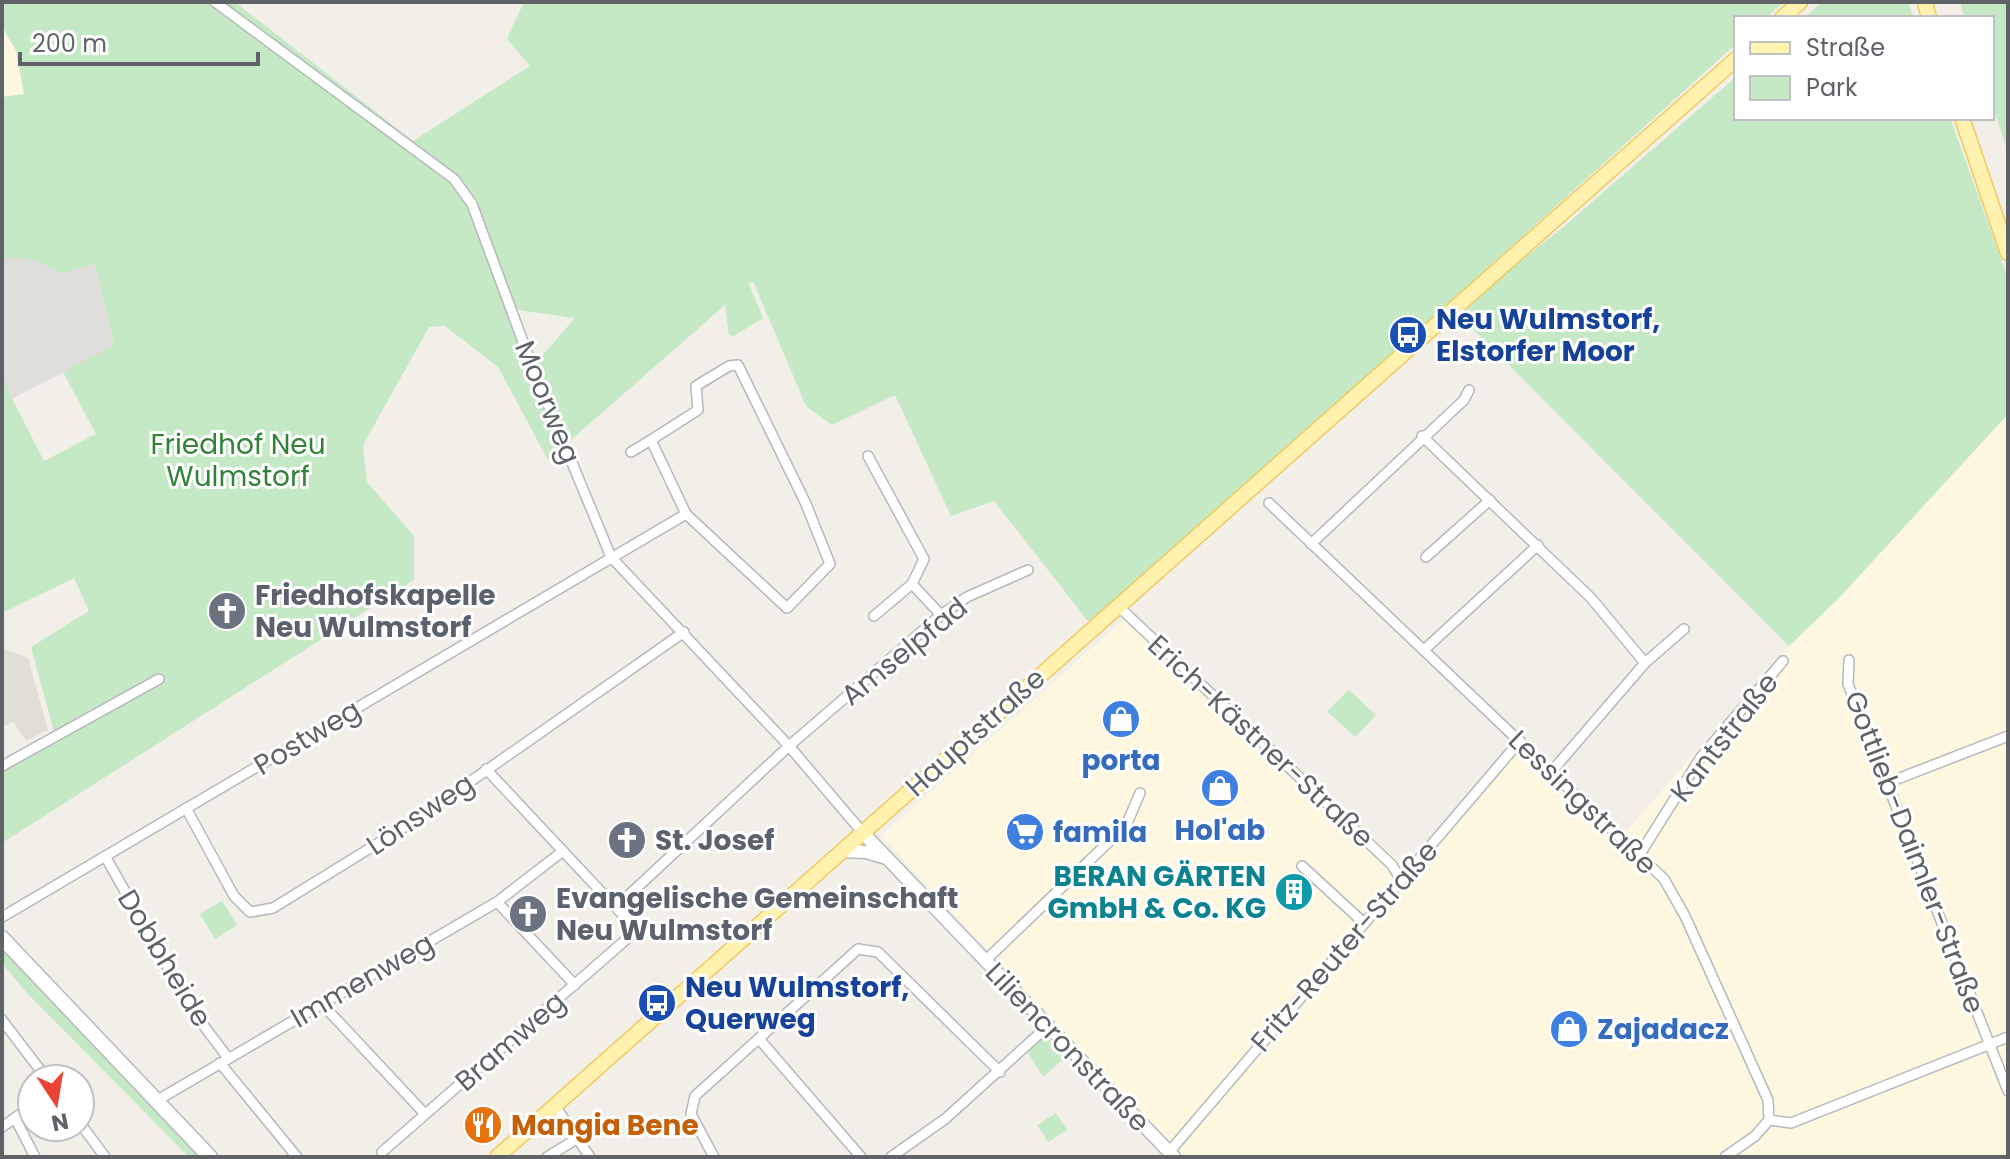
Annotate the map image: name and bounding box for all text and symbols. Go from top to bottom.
scale bar [20,16,258,66]
legend [1734,16,1994,120]
text: 200 m [32,27,107,60]
text: Straße [1806,31,1885,64]
text: Park [1806,71,1858,104]
place label: Neu Wulmstorf, Elstorfer Moor [1436,300,1660,371]
bus stop icon: Neu Wulmstorf, Elstorfer Moor [1387,314,1429,356]
street label: Moorweg [505,335,590,470]
park label: Friedhof Neu Wulmstorf [150,425,326,496]
place label: Friedhofskapelle Neu Wulmstorf [255,576,496,647]
street label: Amselpfad [833,588,976,715]
church icon: Friedhofskapelle Neu Wulmstorf [206,590,248,632]
street label: Erich-Kästner-Straße [1139,626,1382,857]
street label: Hauptstraße [897,659,1054,806]
street label: Kantstraße [1661,664,1787,810]
street label: Gottlieb-Daimler-Straße [1835,685,1994,1019]
street label: Postweg [247,690,368,785]
shop icon: porta [1100,698,1142,740]
street label: Lessingstraße [1500,721,1666,883]
place label: porta [1081,741,1161,780]
street label: Lönsweg [359,764,482,865]
shop icon: Hol'ab [1199,767,1241,809]
supermarket icon: famila [1004,811,1046,853]
place label: Hol'ab [1175,811,1265,850]
place label: famila [1053,813,1147,852]
church icon: St. Josef [606,819,648,861]
place label: St. Josef [655,821,774,860]
street label: Fritz-Reuter-Straße [1242,832,1447,1060]
place label: BERAN GÄRTEN GmbH & Co. KG [1047,857,1266,928]
building icon: BERAN GÄRTEN GmbH & Co. KG [1273,871,1315,913]
place label: Evangelische Gemeinschaft Neu Wulmstorf [556,879,958,950]
street label: Dobbheide [108,882,221,1034]
church icon: Evangelische Gemeinschaft Neu Wulmstorf [507,893,549,935]
street label: Immenweg [284,924,441,1037]
street label: Liliencronstraße [977,954,1159,1141]
place label: Neu Wulmstorf, Querweg [685,968,909,1039]
street label: Bramweg [447,982,574,1100]
bus stop icon: Neu Wulmstorf, Querweg [636,982,678,1024]
shop icon: Zajadacz [1548,1008,1590,1050]
place label: Zajadacz [1597,1010,1729,1049]
north arrow [16,1063,96,1143]
restaurant icon: Mangia Bene [462,1104,504,1146]
text: N [49,1105,71,1139]
place label: Mangia Bene [511,1106,699,1145]

